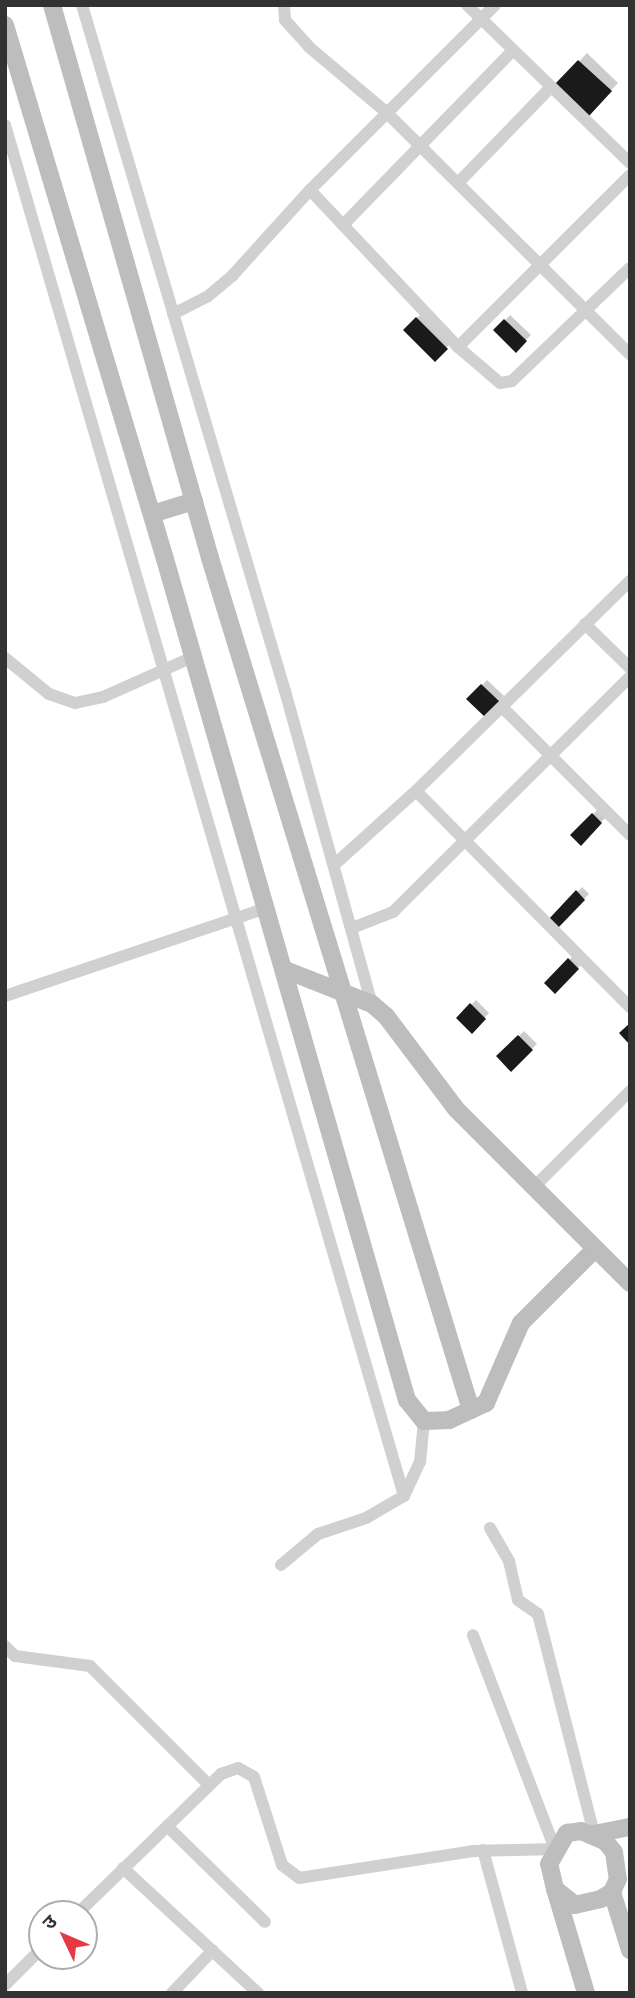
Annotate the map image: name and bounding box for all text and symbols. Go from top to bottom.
north arrow [28,1900,98,1970]
text: उ [36,1909,63,1935]

